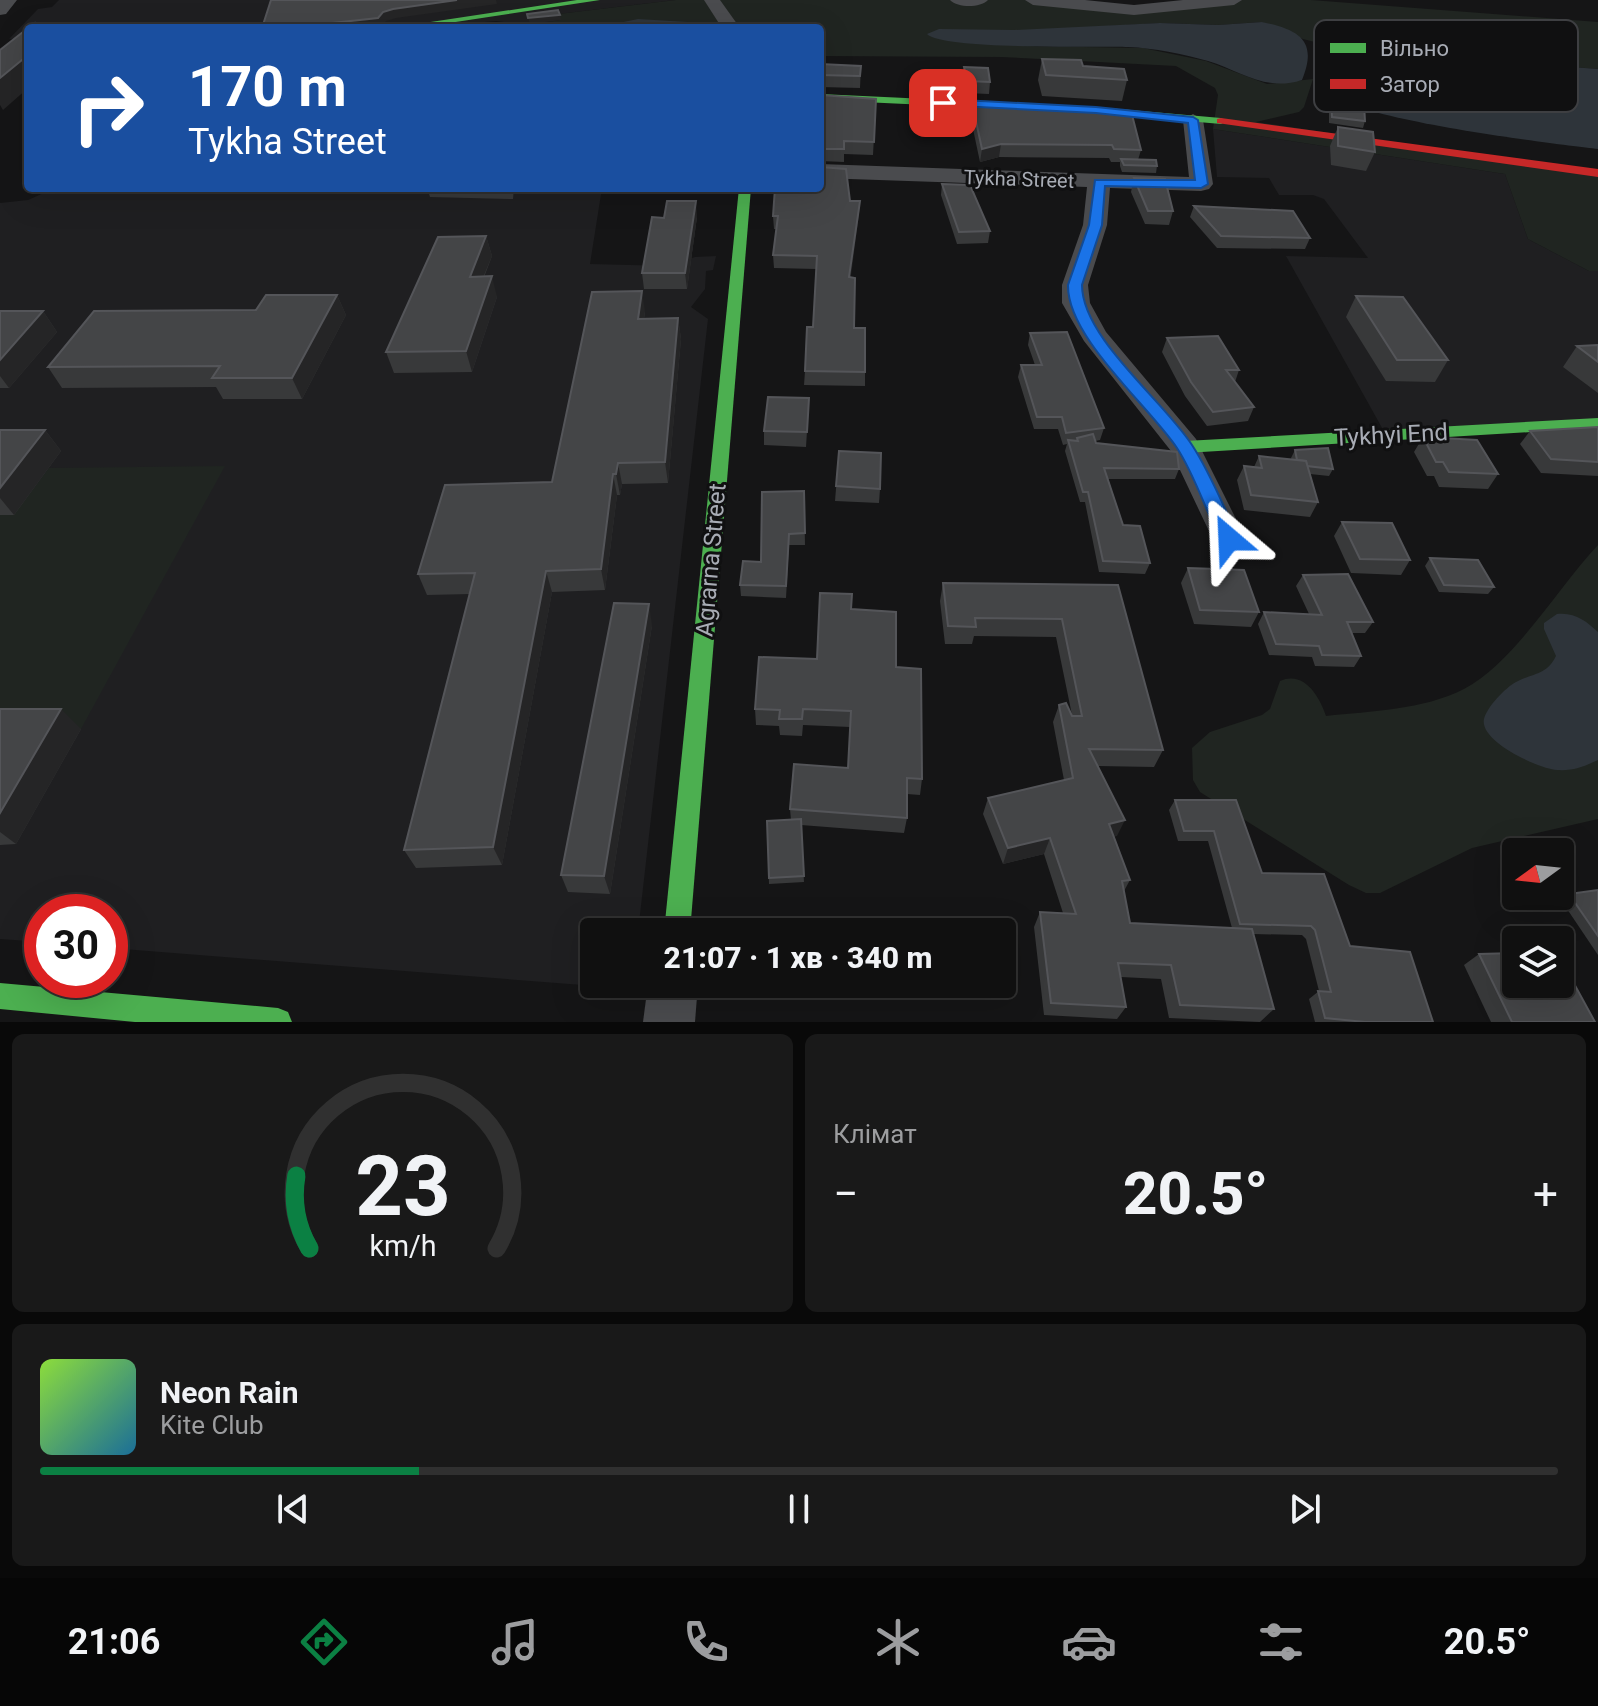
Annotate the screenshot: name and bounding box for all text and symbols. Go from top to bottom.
legend [1314,20,1578,112]
text: Вільно [1380,36,1449,61]
text: 170 m [188,54,347,120]
icon: right [56,56,160,160]
pin [909,69,977,137]
text: Затор [1380,72,1440,97]
icon: arrive [921,81,965,125]
text: Tykha Street [188,121,387,163]
street label: Tykha Street [963,165,1075,193]
street label: Tykhyi End [1333,418,1449,452]
street label: Agrarna Street [690,482,732,638]
position arrow [1187,497,1271,581]
north arrow [1502,838,1574,910]
map controls [1502,838,1574,998]
speed limit sign: 30 [24,894,128,998]
button: layers [1502,926,1574,998]
text: 21:07 · 1 хв · 340 m [664,940,932,975]
text: Клімат [833,1119,917,1149]
text: 23 [355,1138,450,1235]
text: 20.5° [1123,1158,1268,1229]
text: − [833,1168,858,1220]
text: + [1533,1168,1558,1220]
text: km/h [369,1229,436,1263]
text: Neon Rain [160,1375,299,1410]
text: Kite Club [160,1410,264,1440]
icon: previous [271,1487,315,1531]
icon: pause [777,1487,821,1531]
icon: next [1283,1487,1327,1531]
icon: directions [296,1614,352,1670]
icon: music [487,1614,543,1670]
icon: phone [678,1614,734,1670]
icon: climate [870,1614,926,1670]
icon: car [1061,1614,1117,1670]
icon: filters [1253,1614,1309,1670]
text: 21:06 [68,1621,160,1663]
text: 20.5° [1444,1621,1530,1663]

